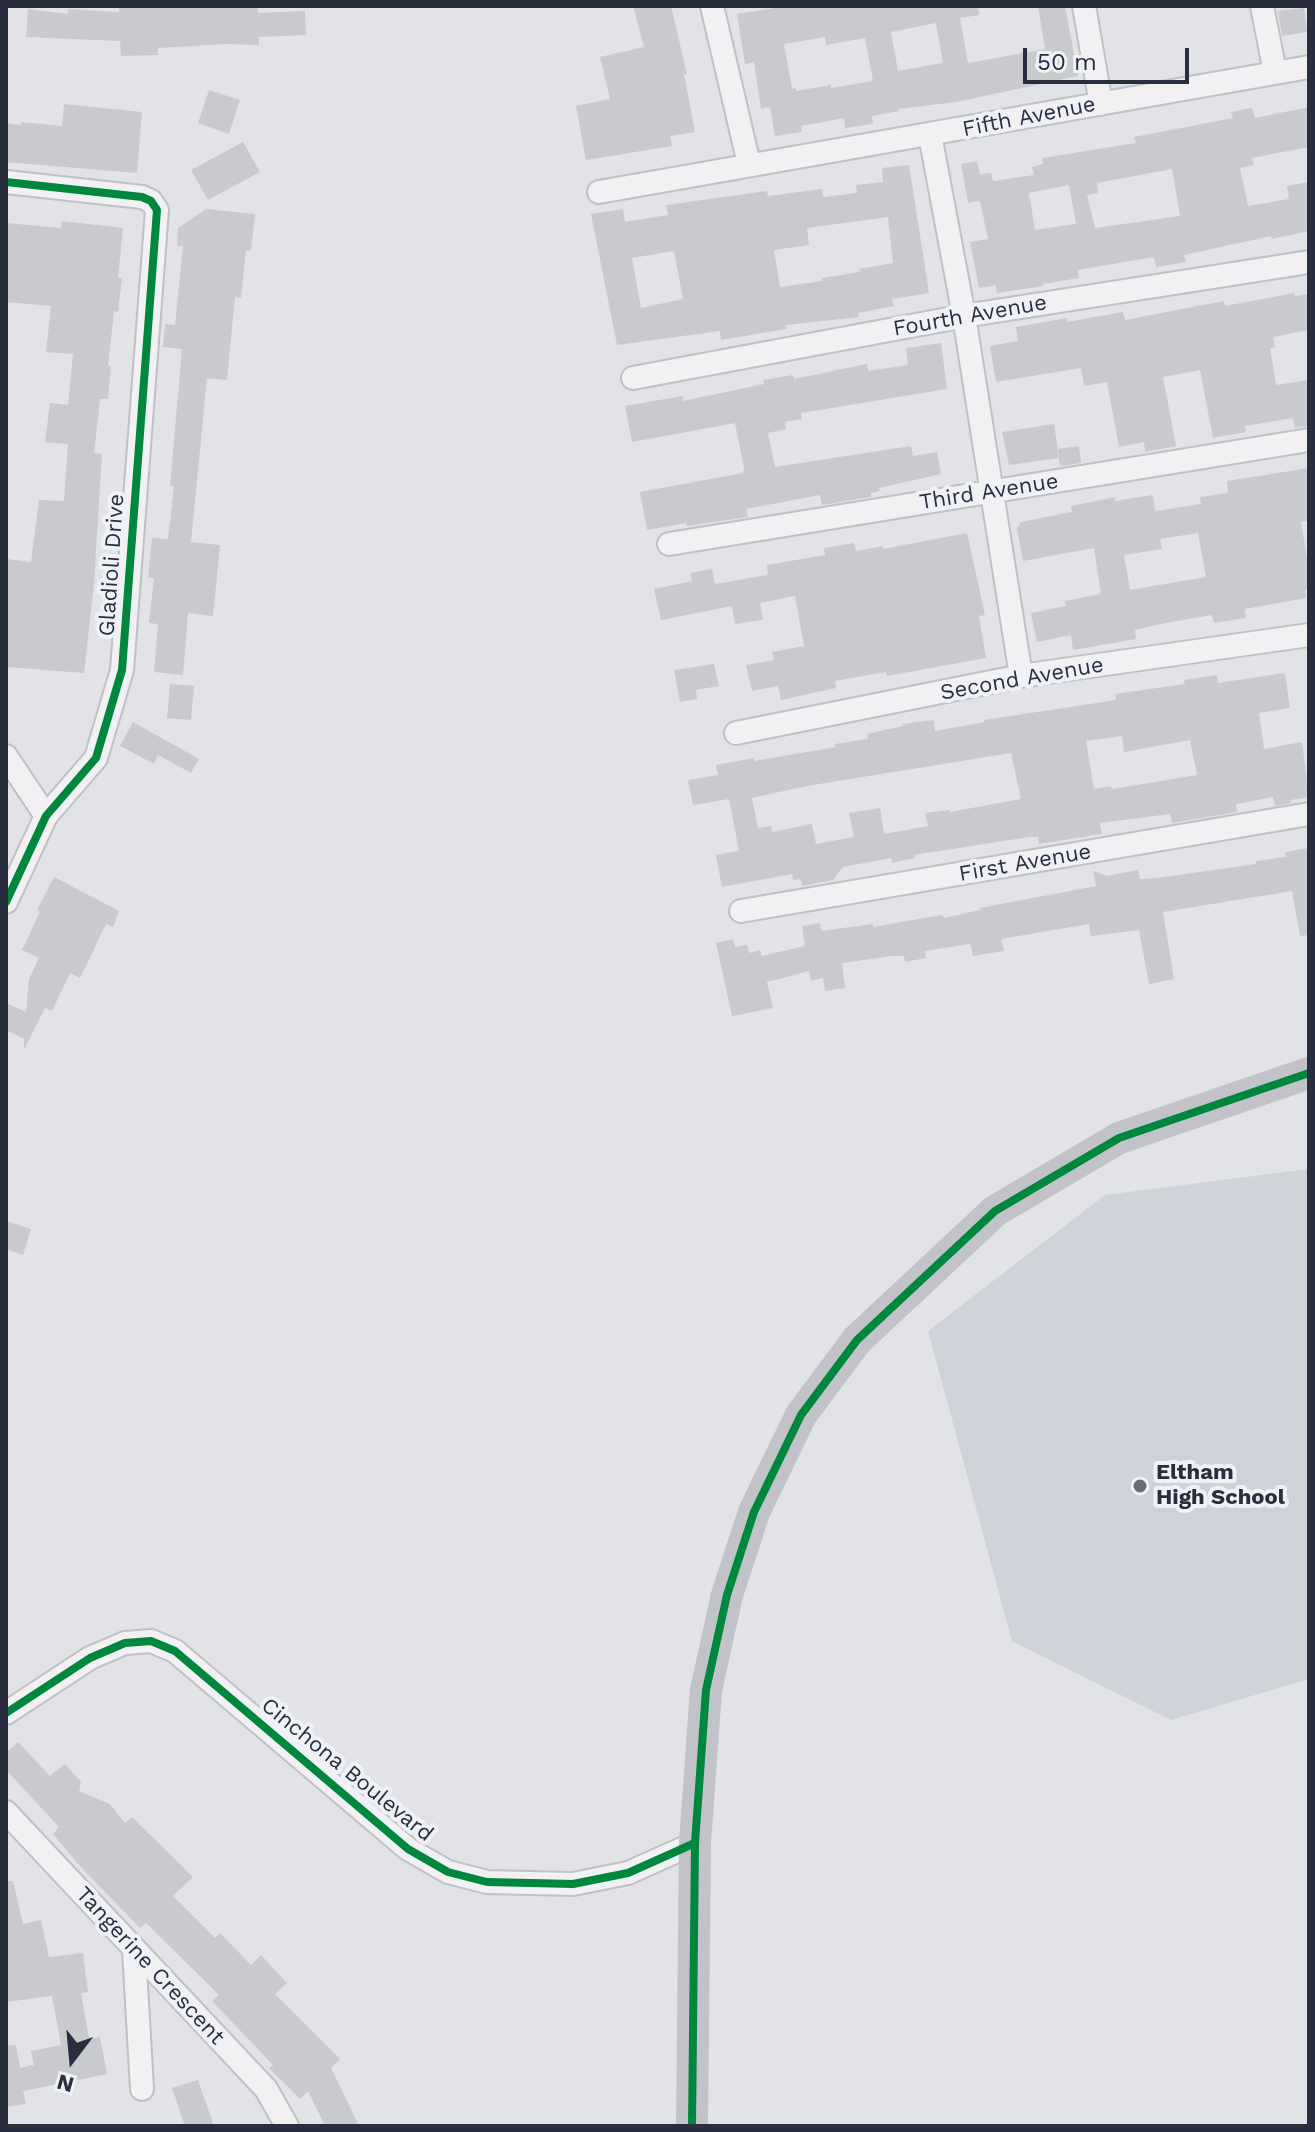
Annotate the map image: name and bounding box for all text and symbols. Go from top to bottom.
scale bar [1027,32,1193,82]
text: 50 m [1037,48,1097,76]
street label: Fifth Avenue [960,91,1098,143]
street label: Fourth Avenue [891,290,1049,342]
street label: Third Avenue [918,468,1060,516]
street label: Gladioli Drive [94,493,130,637]
street label: Second Avenue [938,652,1106,706]
street label: First Avenue [957,838,1093,888]
place label: Eltham High School [1156,1460,1285,1512]
marker: Eltham High School [1131,1477,1149,1495]
street label: Cinchona Boulevard [256,1693,438,1847]
street label: Tangerine Crescent [70,1882,230,2050]
north arrow [32,2020,112,2100]
text: N [54,2069,77,2098]

